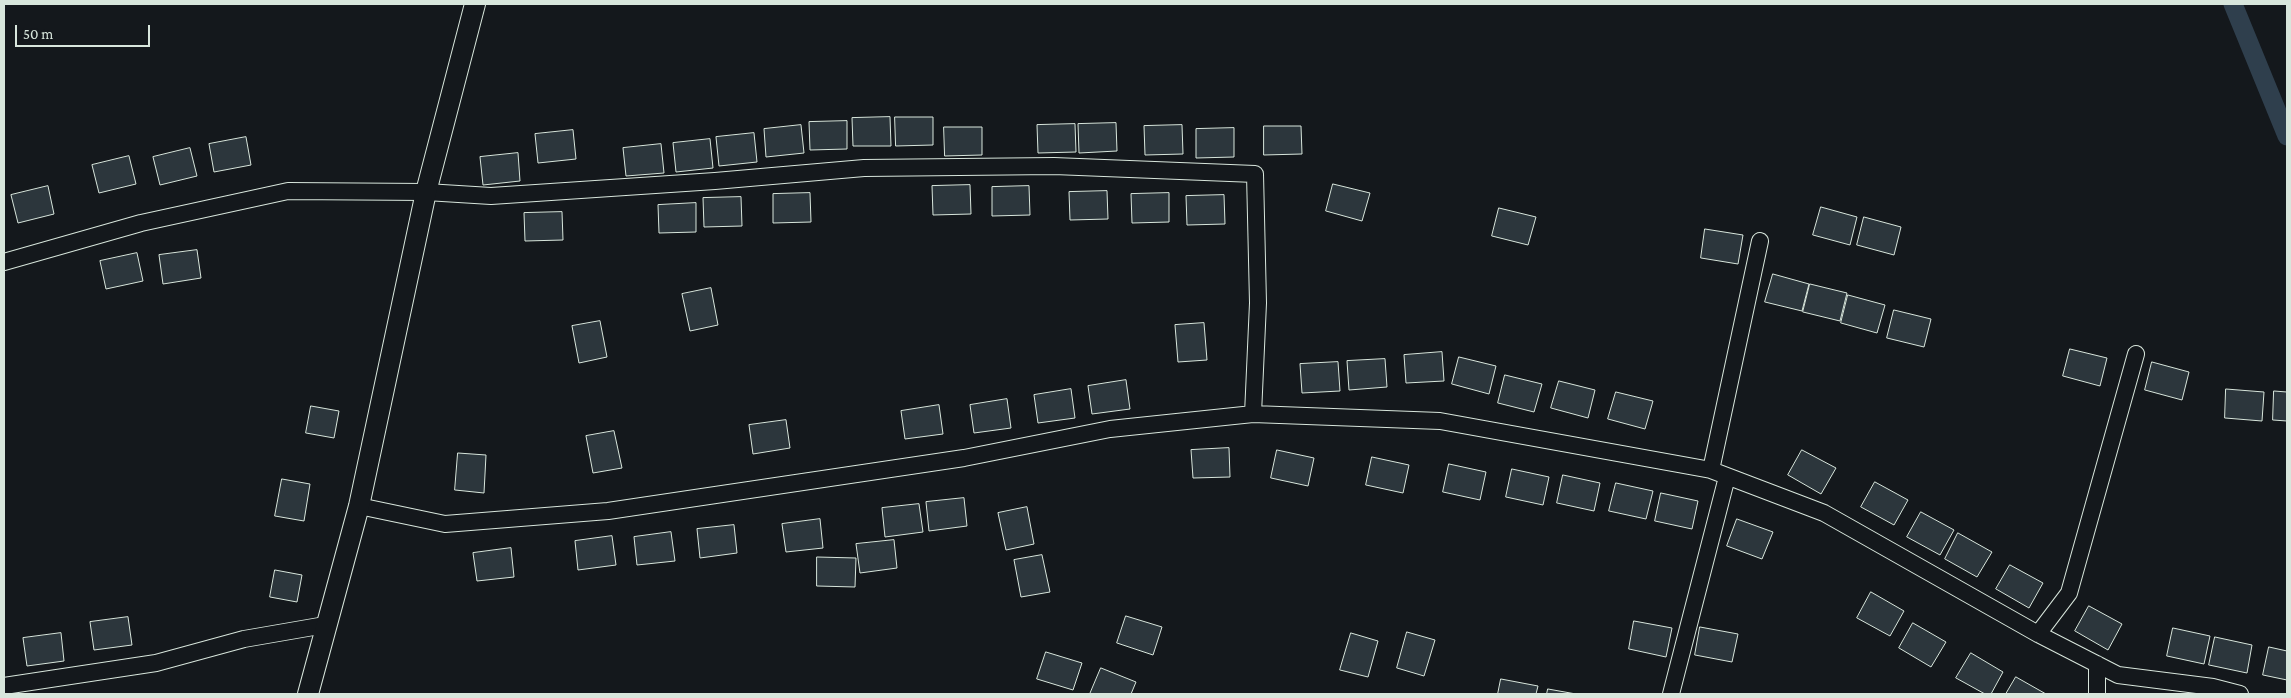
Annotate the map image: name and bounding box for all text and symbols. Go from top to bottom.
scale bar [18,15,152,47]
text: 50 m [23,26,53,42]

